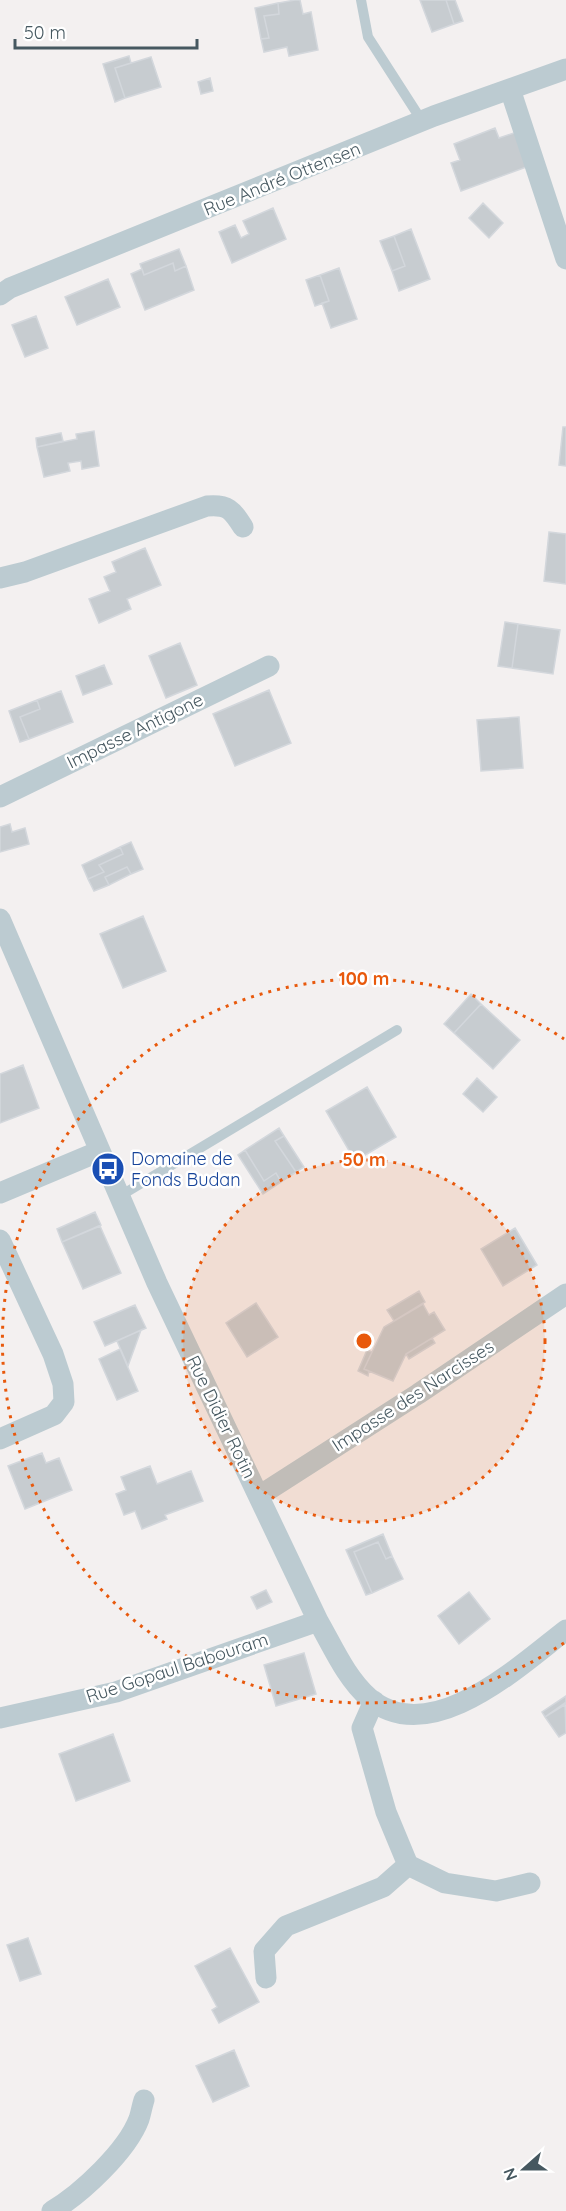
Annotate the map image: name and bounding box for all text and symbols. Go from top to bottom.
scale bar [15,12,196,50]
text: 50 m [24,21,66,44]
street label: Rue André Ottensen [200,137,364,221]
street label: Impasse Antigone [63,688,207,774]
text: 100 m [339,967,389,990]
place label: Domaine de Fonds Budan [131,1147,241,1191]
text: 50 m [342,1148,386,1171]
bus stop icon: Domaine de Fonds Budan [90,1151,126,1187]
centre of rings [354,1331,374,1351]
street label: Impasse des Narcisses [327,1335,498,1457]
street label: Rue Didier Rotin [182,1352,261,1482]
street label: Rue Gopaul Babouram [83,1627,271,1708]
north arrow [494,2139,554,2199]
text: N [499,2165,521,2183]

